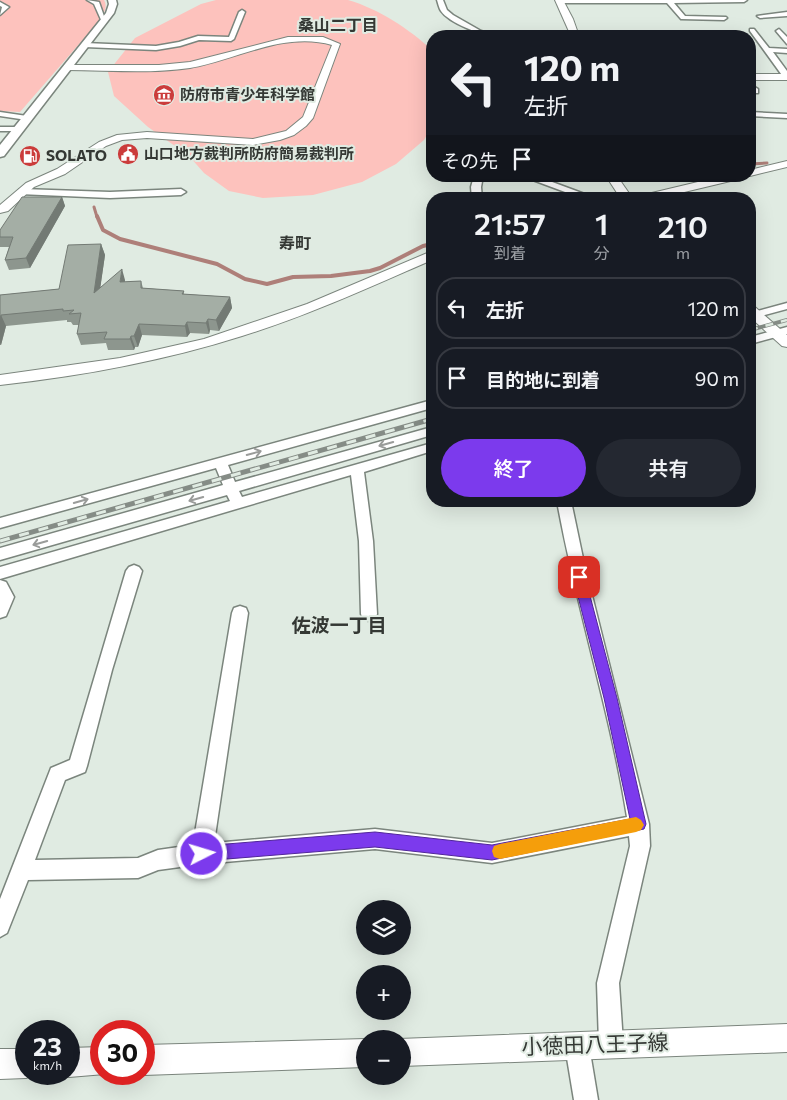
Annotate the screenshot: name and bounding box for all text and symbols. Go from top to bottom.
district label: 桑山二丁目 [298,15,378,34]
text: 120 m [524,45,620,88]
icon: left [441,50,506,115]
museum icon: 防府市青少年科学館 [152,83,176,107]
place label: 防府市青少年科学館 [180,85,315,103]
text: 左折 [524,92,568,119]
public building icon: 山口地方裁判所防府簡易裁判所 [116,142,140,166]
fuel station icon: SOLATO [18,144,42,168]
place label: 山口地方裁判所防府簡易裁判所 [144,144,354,162]
icon: arrive [508,145,536,173]
place label: SOLATO [46,146,107,164]
text: その先 [441,149,498,172]
text: 21:57 [474,204,546,241]
text: 1 [595,204,608,241]
text: 210 [658,207,708,244]
district label: 寿町 [279,233,311,252]
text: 到着 [494,243,526,262]
text: 分 [594,243,610,262]
text: m [676,243,690,262]
icon: left [443,294,471,322]
text: 120 m [688,297,739,320]
text: 左折 [486,298,524,321]
icon: arrive [443,364,471,392]
text: 90 m [695,367,739,390]
text: 目的地に到着 [486,368,600,391]
button: 終了 [441,439,586,497]
button: 共有 [596,439,741,497]
one-way arrow [378,440,394,450]
one-way arrow [246,447,262,457]
one-way arrow [72,495,88,505]
one-way arrow [188,495,204,504]
one-way arrow [32,539,48,549]
pin [558,556,600,598]
icon: arrive [565,563,593,591]
district label: 佐波一丁目 [291,613,387,636]
position arrow [175,827,227,879]
map controls [356,900,411,1085]
button: layers [356,900,411,955]
button: + [356,965,411,1020]
speed limit sign: 30 [90,1020,155,1085]
street label: 小徳田八王子線 [521,1028,669,1059]
button: − [356,1030,411,1085]
text: 23 [33,1031,62,1061]
text: km/h [33,1058,62,1072]

